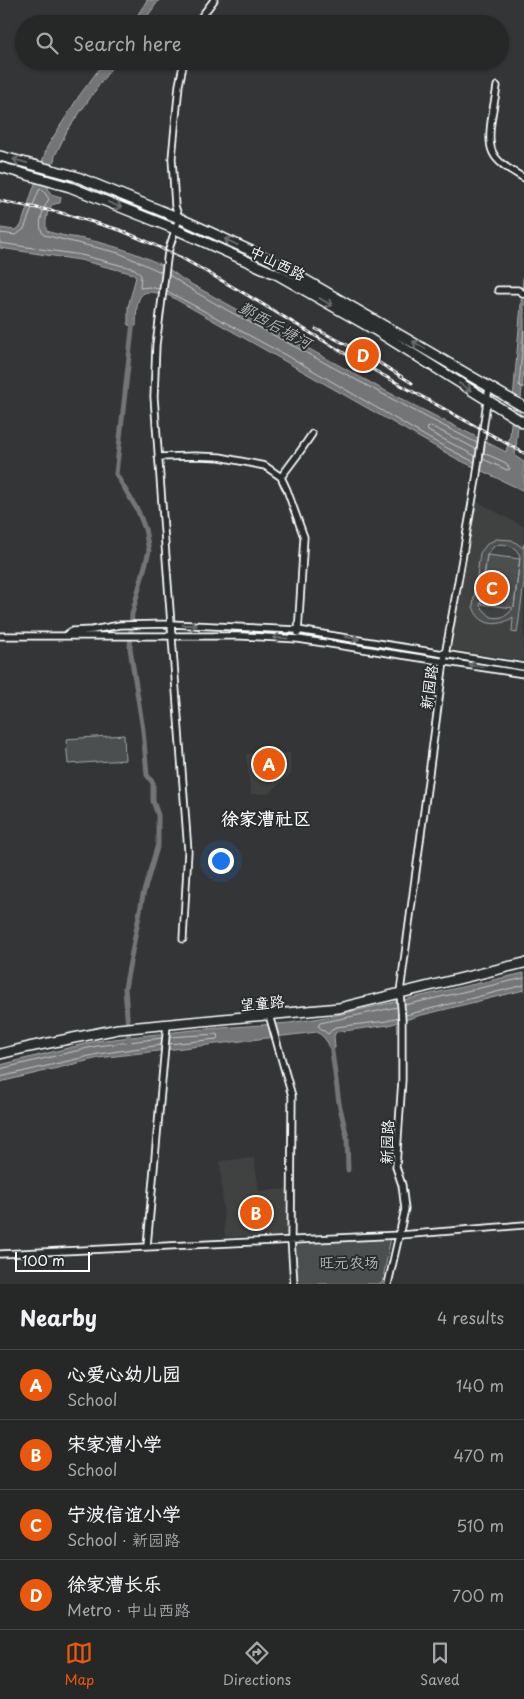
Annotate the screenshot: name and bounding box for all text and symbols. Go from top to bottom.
search box [15,15,509,70]
icon: search [33,29,61,57]
text: Search here [73,29,182,57]
one-way arrow [12,156,28,165]
one-way arrow [107,201,122,211]
one-way arrow [224,236,239,246]
street label: 中山西路 [246,239,310,285]
water label: 鄞西后塘河 [235,294,319,355]
one-way arrow [319,297,334,307]
pin: D [347,336,379,374]
one-way arrow [413,340,427,350]
one-way arrow [458,382,472,392]
pin: C [476,569,508,607]
one-way arrow [182,620,198,629]
one-way arrow [273,633,289,642]
one-way arrow [344,633,360,643]
one-way arrow [468,661,484,671]
street label: 新园路 [413,663,443,711]
pin: A [253,745,285,783]
district label: 徐家漕社区 [221,804,311,831]
your location [208,848,234,874]
street label: 望童路 [239,989,285,1015]
street label: 新园路 [374,1119,398,1165]
pin: B [240,1194,272,1232]
scale bar [15,1249,90,1272]
text: 100 m [22,1250,65,1271]
park label: 旺元农场 [319,1250,379,1273]
text: Nearby [20,1301,97,1333]
text: 4 results [437,1305,504,1329]
text: 心爱心幼儿园 [67,1359,181,1387]
text: A [30,1373,42,1397]
text: 140 m [456,1373,504,1397]
text: School [67,1387,117,1411]
text: 宋家漕小学 [67,1429,162,1457]
text: B [31,1443,41,1467]
text: 470 m [454,1443,504,1467]
text: School [67,1457,117,1481]
text: 宁波信谊小学 [67,1499,181,1527]
text: C [30,1513,42,1537]
text: 510 m [456,1513,504,1537]
text: School · 新园路 [67,1527,180,1551]
text: 徐家漕长乐 [67,1569,162,1597]
text: D [30,1583,42,1607]
text: 700 m [452,1583,504,1607]
text: Metro · 中山西路 [67,1597,190,1621]
tab: Map [64,1639,94,1690]
tab: Directions [223,1639,291,1690]
tab: Saved [420,1639,460,1690]

